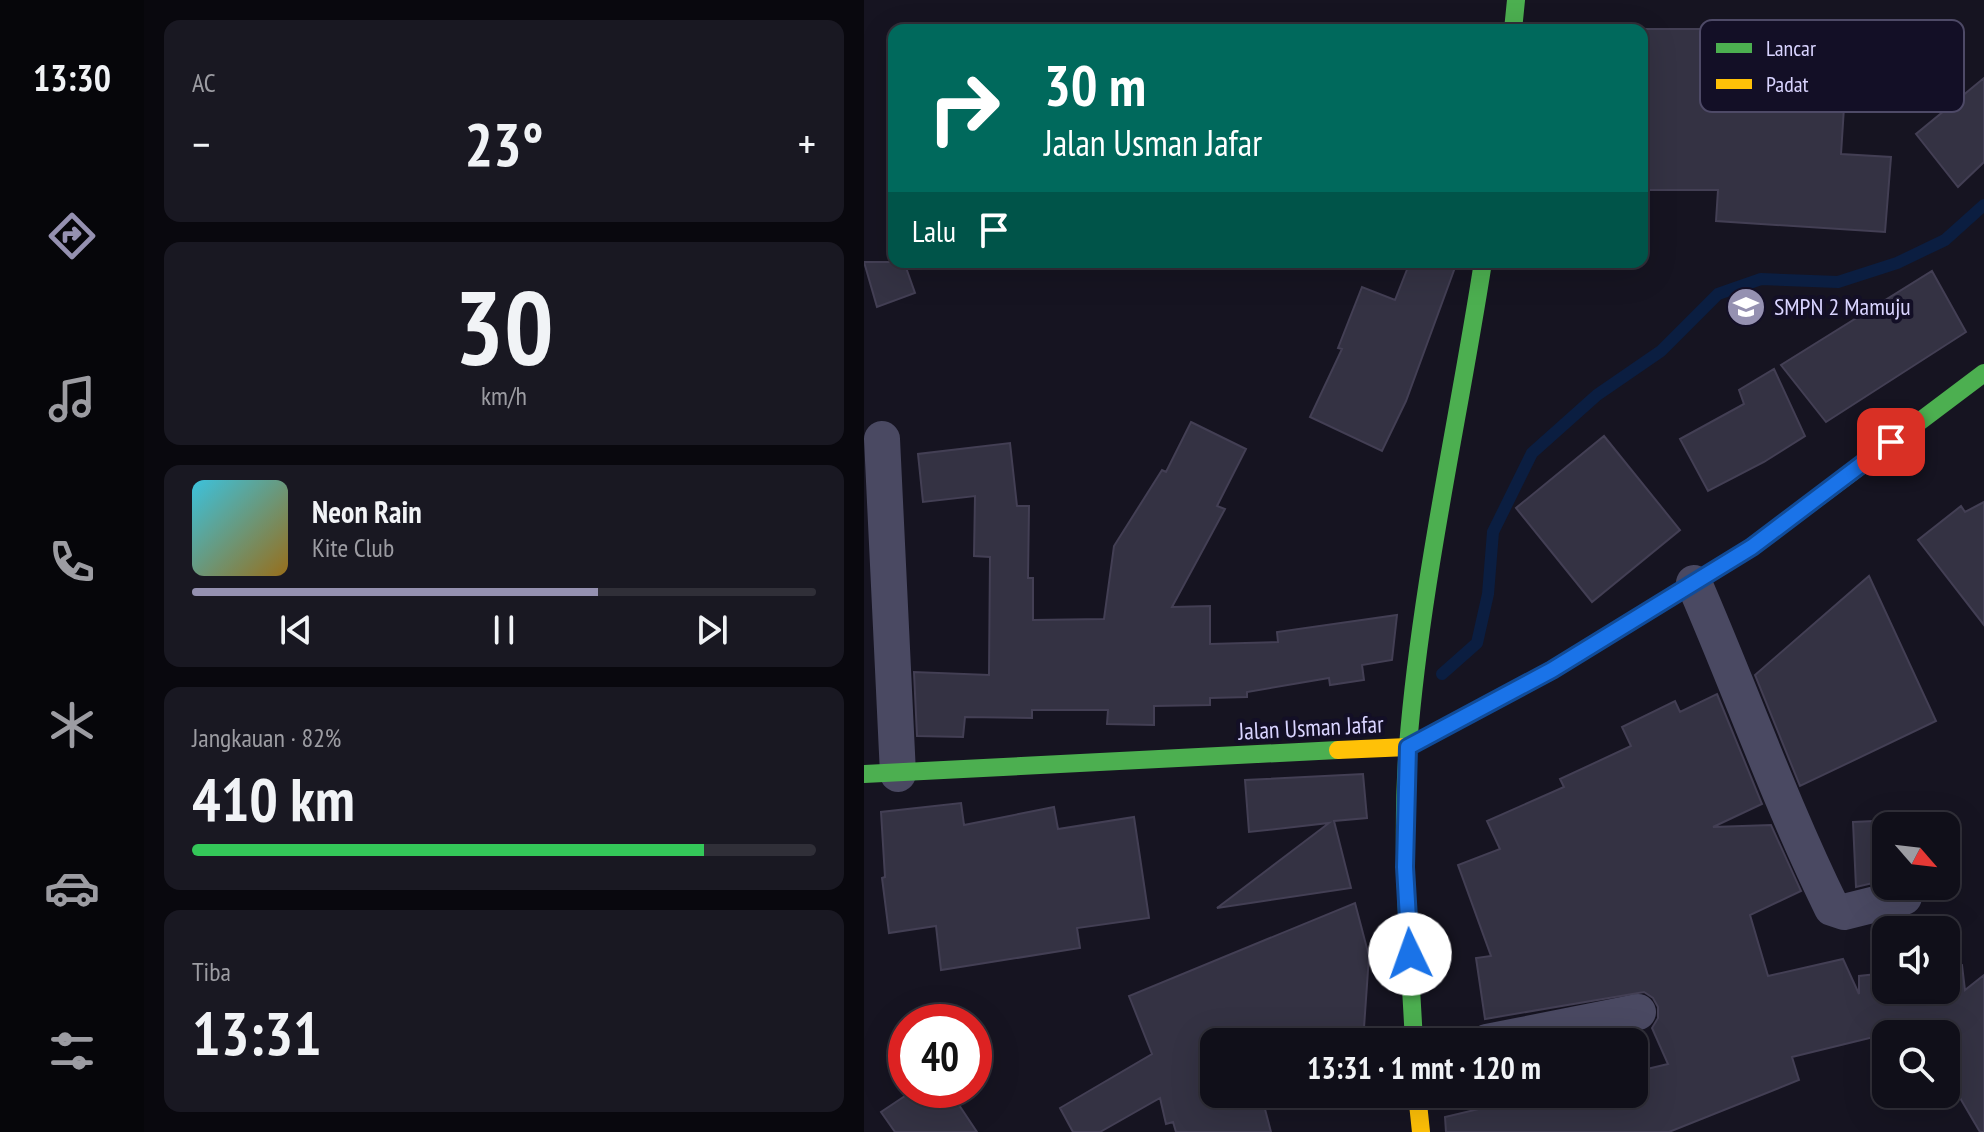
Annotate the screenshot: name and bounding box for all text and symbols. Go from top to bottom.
legend [1700,20,1964,112]
text: Lancar [1766,34,1816,62]
text: 30 m [1044,49,1146,121]
text: 13:30 [33,54,111,101]
icon: right [912,56,1016,160]
text: AC [192,66,216,99]
text: Padat [1766,70,1809,98]
text: 23° [464,105,544,183]
text: − [192,115,210,172]
text: + [798,115,816,172]
text: Jalan Usman Jafar [1044,119,1262,166]
icon: directions [44,208,100,264]
icon: arrive [972,208,1016,252]
text: Lalu [912,211,956,250]
text: 30 [454,259,554,394]
school or university icon: SMPN 2 Mamuju [1725,286,1767,328]
place label: SMPN 2 Mamuju [1774,291,1911,322]
icon: music [44,371,100,427]
text: km/h [481,379,527,412]
pin [1857,408,1925,476]
icon: arrive [1869,420,1913,464]
text: Neon Rain [312,492,422,531]
text: Kite Club [312,531,394,564]
icon: phone [44,534,100,590]
icon: previous [274,608,318,652]
icon: pause [482,608,526,652]
icon: next [690,608,734,652]
icon: climate [44,697,100,753]
street label: Jalan Usman Jafar [1237,708,1385,747]
text: Jangkauan · 82% [192,721,341,754]
text: 410 km [192,760,355,838]
north arrow [1872,812,1960,900]
map controls [1872,812,1960,1108]
icon: car [44,860,100,916]
position arrow [1368,912,1452,996]
button: sound [1872,916,1960,1004]
text: Tiba [192,955,231,988]
text: 13:31 [192,994,322,1072]
speed limit sign: 40 [888,1004,992,1108]
button: search [1872,1020,1960,1108]
icon: filters [44,1023,100,1079]
text: 13:31 · 1 mnt · 120 m [1307,1048,1541,1087]

